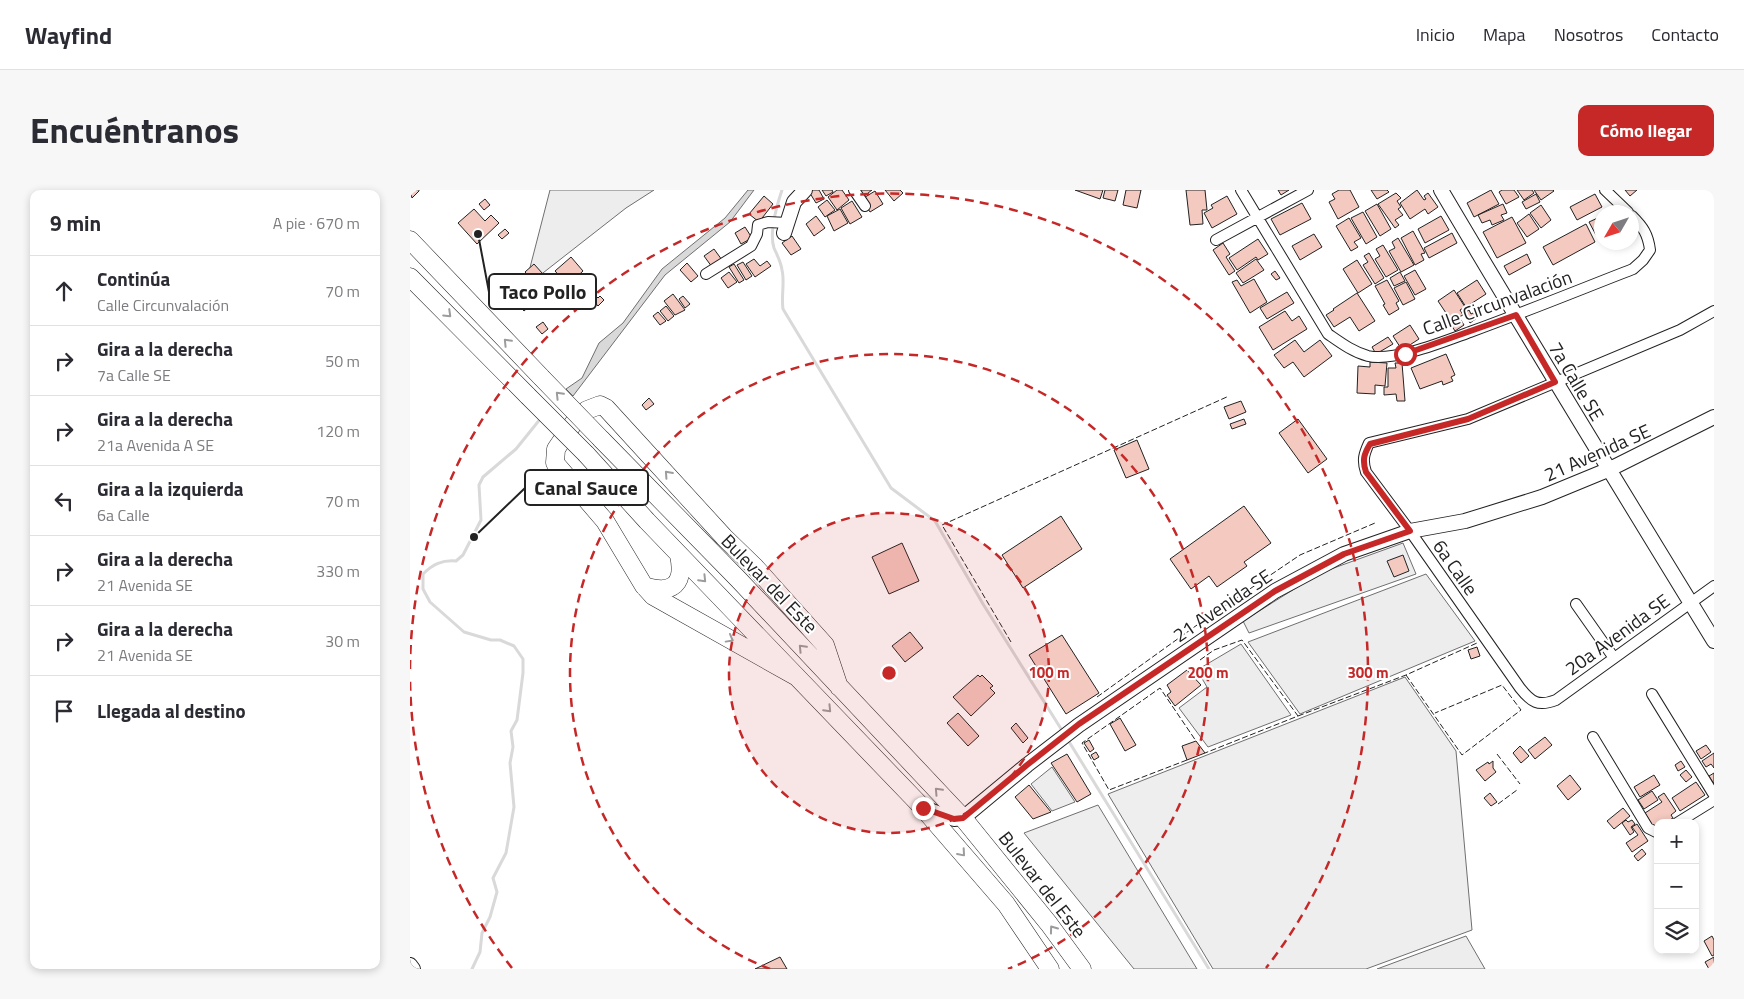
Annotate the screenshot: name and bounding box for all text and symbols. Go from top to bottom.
text: Wayfind [25,17,112,53]
text: Inicio [1416,21,1455,48]
text: Mapa [1483,21,1526,48]
text: Nosotros [1554,21,1623,48]
text: Contacto [1651,21,1719,48]
text: Encuéntranos [30,103,239,157]
button: Cómo llegar [1578,105,1714,156]
north arrow [1594,205,1639,250]
text: 9 min [50,207,101,239]
text: A pie · 670 m [273,211,360,235]
street label: Calle Circunvalación [1418,262,1576,342]
text: Continúa [97,264,170,293]
callout: Taco Pollo [489,274,596,309]
text: Taco Pollo [499,276,587,307]
icon: ahead [50,277,78,305]
text: 70 m [325,279,360,303]
text: Calle Circunvalación [97,293,229,317]
one-way arrow [442,308,451,317]
text: Gira a la derecha [97,334,233,363]
street label: 7a Calle SE [1542,336,1612,426]
one-way arrow [504,339,513,348]
route start [1394,343,1417,366]
icon: right [50,347,78,375]
text: 50 m [325,349,360,373]
text: 7a Calle SE [97,363,171,387]
one-way arrow [556,392,565,401]
text: Gira a la derecha [97,404,233,433]
street label: 21 Avenida SE [1539,416,1655,488]
icon: right [50,417,78,445]
text: 120 m [316,419,360,443]
text: 21a Avenida A SE [97,433,214,457]
callout: Canal Sauce [525,470,648,505]
one-way arrow [665,471,674,480]
text: Canal Sauce [534,472,638,503]
text: Gira a la izquierda [97,474,244,503]
icon: left [50,487,78,515]
text: 70 m [325,489,360,513]
text: 6a Calle [97,503,150,527]
street label: Bulevar del Este [715,527,825,639]
street label: 6a Calle [1426,533,1486,601]
text: Gira a la derecha [97,544,233,573]
icon: right [50,557,78,585]
text: 330 m [316,559,360,583]
street label: 21 Avenida SE [1167,561,1277,649]
text: 21 Avenida SE [97,573,193,597]
one-way arrow [697,573,706,582]
street label: 20a Avenida SE [1559,586,1675,682]
text: Gira a la derecha [97,614,233,643]
icon: right [50,627,78,655]
text: 30 m [325,629,360,653]
one-way arrow [724,633,733,643]
text: 21 Avenida SE [97,643,193,667]
one-way arrow [799,645,808,654]
text: 100 m [1028,661,1070,684]
text: 200 m [1187,661,1229,684]
text: 300 m [1347,661,1389,684]
centre of rings [880,664,898,682]
text: Llegada al destino [97,696,246,725]
icon: arrive [50,697,78,725]
one-way arrow [822,703,831,712]
one-way arrow [935,788,944,797]
route end [912,797,935,820]
map controls [1654,819,1699,954]
button: + [1654,819,1699,864]
street label: Bulevar del Este [992,824,1094,944]
one-way arrow [957,848,966,857]
button: − [1654,864,1699,909]
button: layers [1654,909,1699,954]
one-way arrow [1050,925,1059,935]

